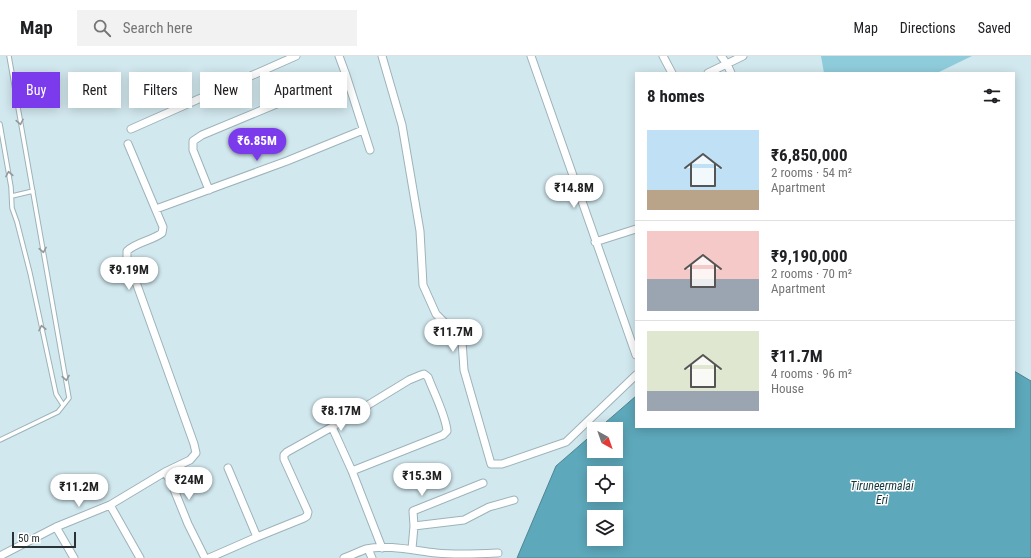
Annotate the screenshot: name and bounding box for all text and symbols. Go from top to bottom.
search box [77,10,357,46]
text: Map [20,16,53,39]
icon: search [91,17,113,39]
text: Search here [123,19,193,37]
text: Map [854,20,878,36]
text: Directions [900,20,956,36]
text: Saved [978,20,1011,36]
chip: Buy [12,72,60,108]
chip: Rent [68,72,121,108]
chip: Filters [129,72,192,108]
chip: New [200,72,252,108]
chip: Apartment [260,72,347,108]
icon: filters [981,85,1003,107]
text: 8 homes [647,86,705,106]
one-way arrow [16,119,24,125]
pin: ₹6.85M [224,128,290,162]
text: ₹6.85M [237,133,277,148]
text: ₹6,850,000 [771,145,848,165]
icon: home [679,146,727,194]
text: 2 rooms · 54 m² [771,165,852,180]
one-way arrow [5,171,13,177]
pin: ₹14.8M [541,175,607,209]
text: ₹14.8M [554,180,594,195]
text: Apartment [771,180,825,195]
text: ₹9,190,000 [771,246,848,266]
one-way arrow [38,247,47,253]
icon: home [679,247,727,295]
pin: ₹9.19M [96,257,162,291]
text: ₹9.19M [109,262,149,277]
text: 2 rooms · 70 m² [771,266,852,281]
text: Apartment [771,281,825,296]
pin: ₹11.7M [420,319,486,353]
text: ₹11.7M [433,324,473,339]
one-way arrow [38,325,46,331]
text: ₹11.7M [771,346,823,366]
icon: home [679,347,727,395]
text: 4 rooms · 96 m² [771,366,852,381]
one-way arrow [61,375,70,381]
text: House [771,381,804,396]
pin: ₹8.17M [308,398,374,432]
text: ₹8.17M [321,403,361,418]
north arrow [587,422,623,458]
map controls [587,422,623,546]
pin: ₹15.3M [389,463,455,497]
button: locate [587,466,623,502]
pin: ₹24M [165,467,213,501]
text: ₹15.3M [402,468,442,483]
text: ₹24M [174,472,204,487]
pin: ₹11.2M [46,474,112,508]
text: ₹11.2M [59,479,99,494]
water label: Tiruneermalai Eri [850,479,914,507]
button: layers [587,510,623,546]
scale bar [12,530,76,549]
text: 50 m [18,532,40,545]

